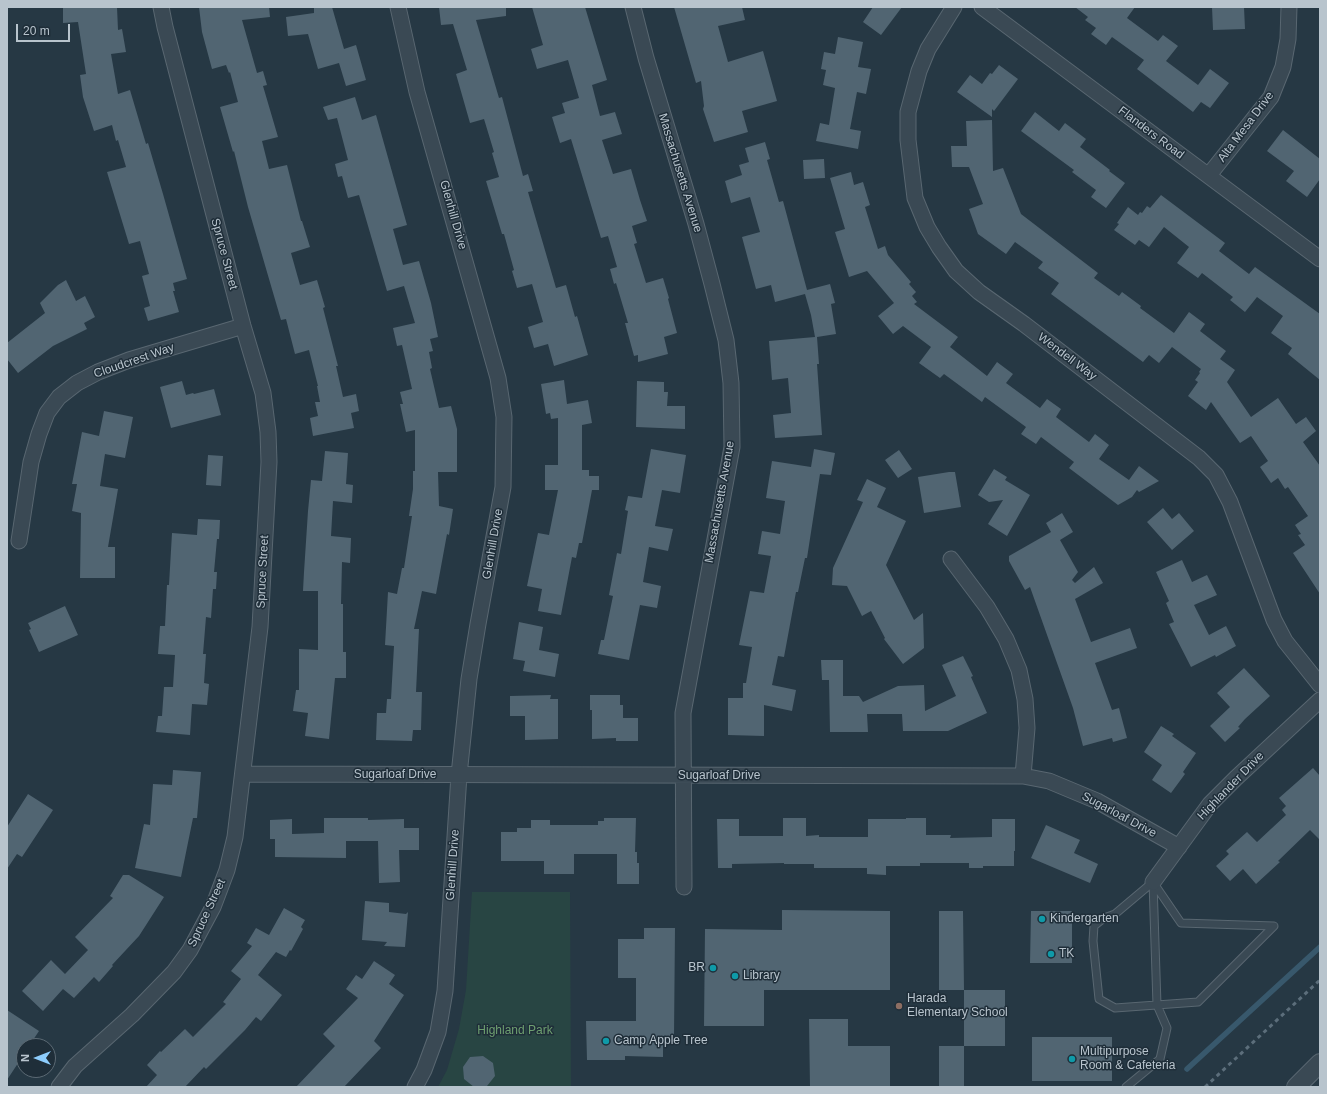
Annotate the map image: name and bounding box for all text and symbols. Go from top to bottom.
scale bar [18,16,72,42]
text: 20 m [23,24,50,38]
street label: Alta Mesa Drive [1215,89,1277,165]
street label: Flanders Road [1115,104,1187,162]
street label: Massachusetts Avenue [655,112,705,234]
street label: Glenhill Drive [436,179,470,251]
street label: Spruce Street [208,217,240,291]
street label: Wendell Way [1035,330,1099,384]
street label: Cloudcrest Way [92,340,176,382]
street label: Massachusetts Avenue [702,440,738,564]
street label: Glenhill Drive [480,508,506,580]
street label: Spruce Street [254,535,272,609]
street label: Highlander Drive [1195,749,1267,823]
street label: Sugarloaf Drive [354,768,436,782]
street label: Sugarloaf Drive [678,769,760,783]
street label: Sugarloaf Drive [1079,789,1159,841]
street label: Glenhill Drive [443,829,463,901]
street label: Spruce Street [185,877,229,949]
place label: Kindergarten [1050,912,1119,926]
marker: Kindergarten [1037,914,1047,924]
place label: TK [1059,947,1074,961]
marker: TK [1046,949,1056,959]
place label: BR [688,961,705,975]
marker: BR [708,963,718,973]
place label: Library [743,969,780,983]
marker: Library [730,971,740,981]
place label: Harada Elementary School [907,992,1008,1020]
marker: Harada Elementary School [894,1001,904,1011]
park label: Highland Park [477,1024,553,1038]
place label: Camp Apple Tree [614,1034,708,1048]
marker: Camp Apple Tree [601,1036,611,1046]
north arrow [16,1038,56,1078]
place label: Multipurpose Room & Cafeteria [1080,1045,1175,1073]
text: N [19,1054,31,1062]
marker: Multipurpose Room & Cafeteria [1067,1054,1077,1064]

